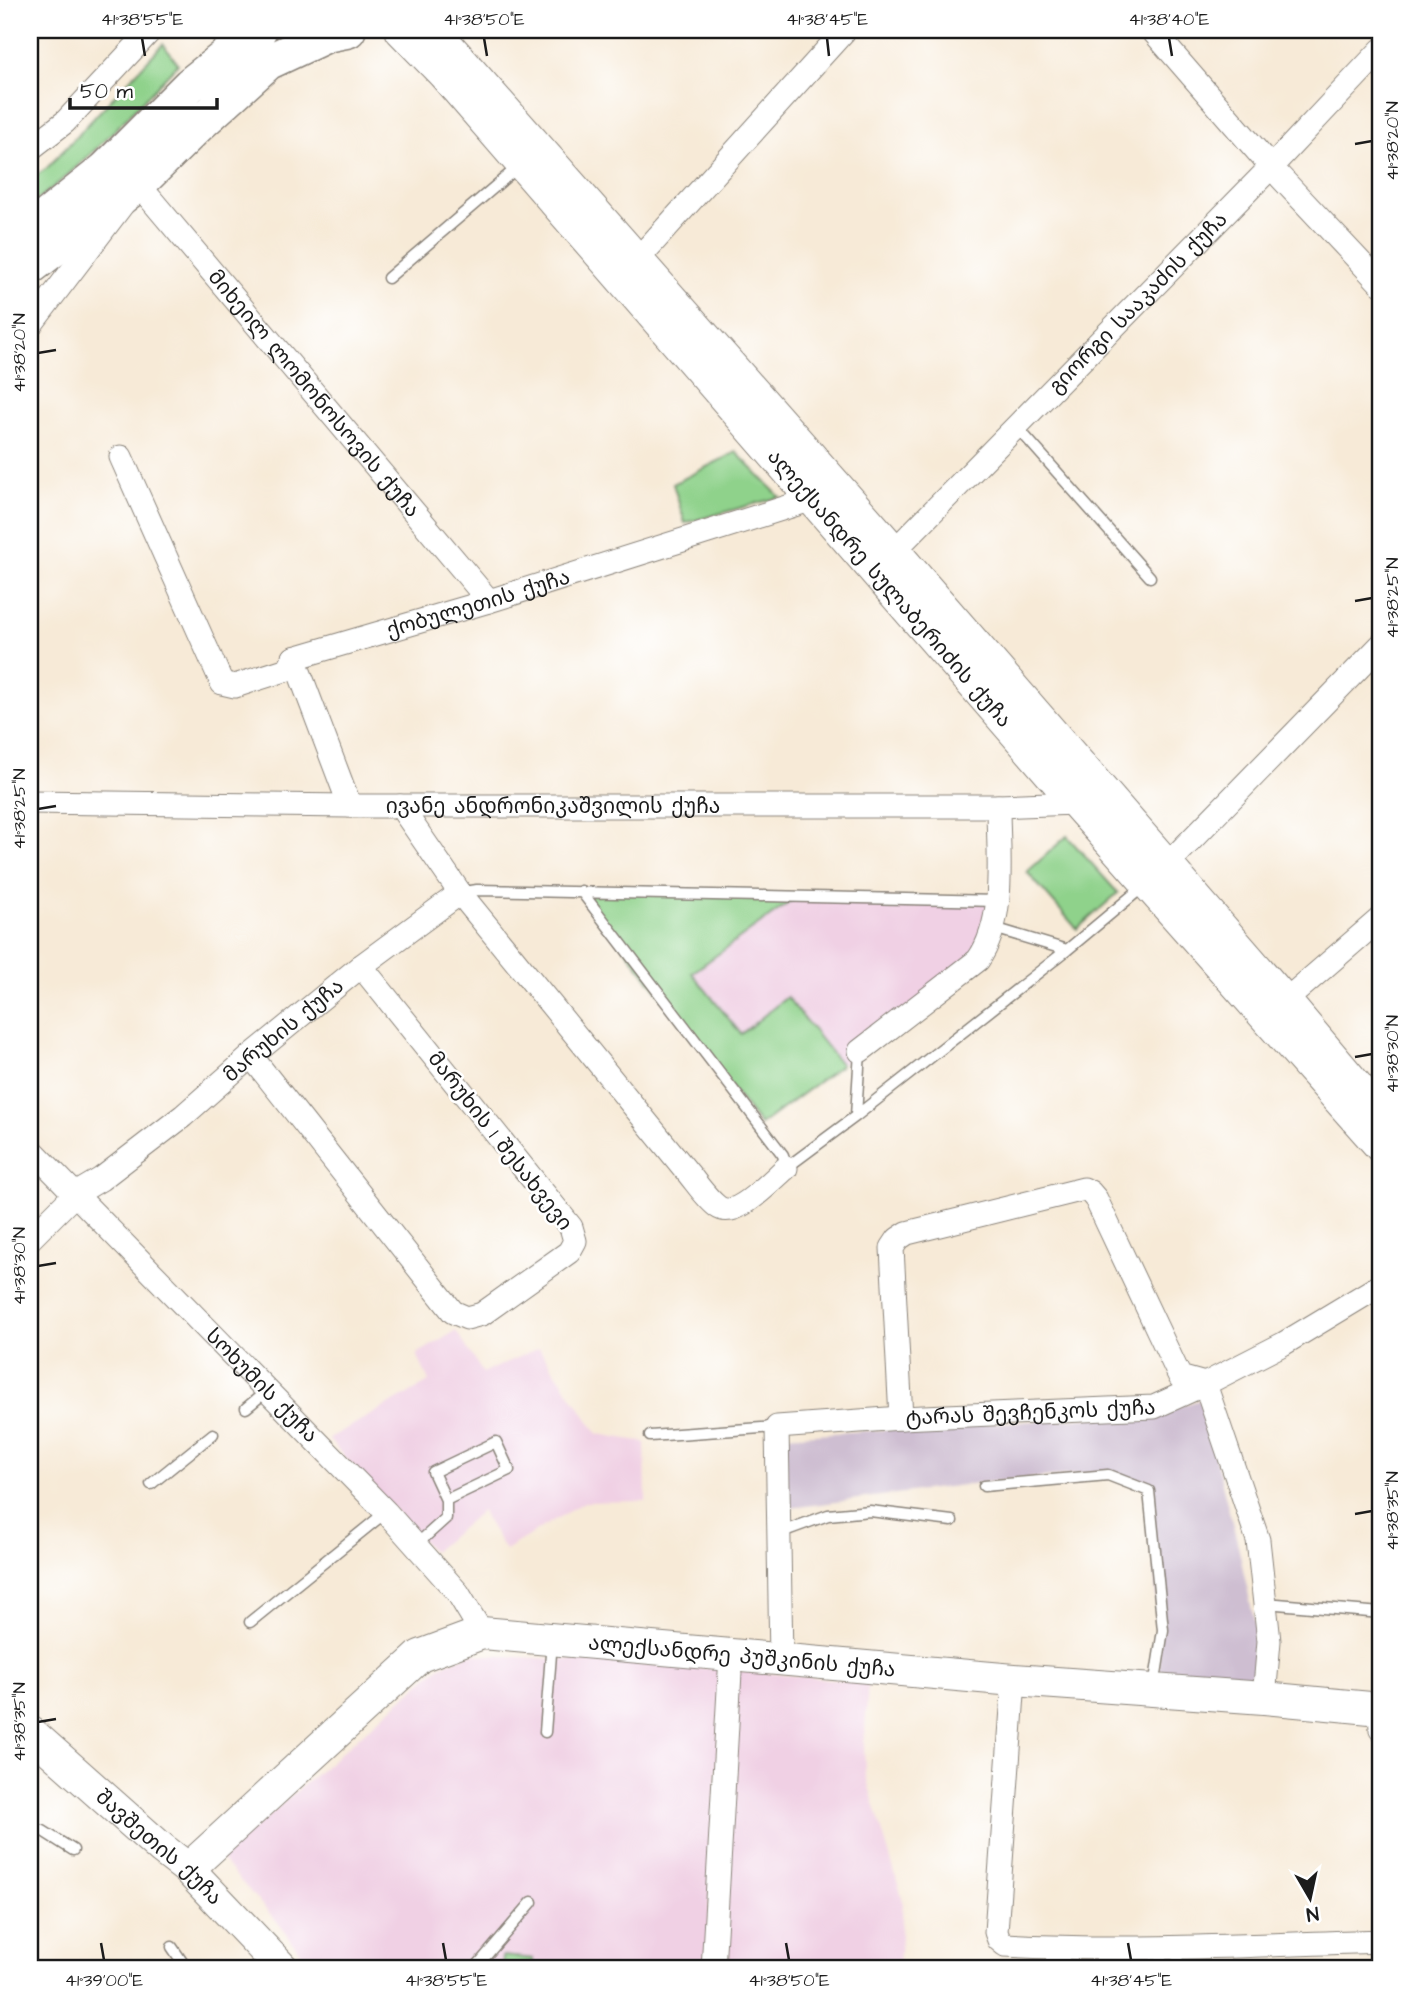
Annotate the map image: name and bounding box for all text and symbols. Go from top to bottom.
text: 41°38'55"E [101,7,184,32]
text: 41°38'50"E [443,7,525,32]
text: 41°38'45"E [786,7,868,32]
text: 41°38'40"E [1129,7,1210,32]
scale bar [70,66,217,110]
text: 50 m [80,77,134,106]
text: 41°38'20"N [1380,101,1405,181]
street label: გიორგი სააკაძის ქუჩა [1042,205,1234,400]
street label: მიხეილ ლომონოსოვის ქუჩა [201,263,427,523]
text: 41°38'20"N [7,313,32,393]
street label: ალექსანდრე სულაბერიძის ქუჩა [761,443,1019,734]
text: 41°38'25"N [1380,558,1405,638]
street label: ქობულეთის ქუჩა [383,562,573,645]
text: 41°38'25"N [7,769,32,849]
street label: ივანე ანდრონიკაშვილის ქუჩა [386,792,720,821]
street label: მარუხის ქუჩა [217,972,350,1089]
text: 41°38'30"N [1380,1015,1405,1093]
street label: მარუხის 1 შესახვევი [421,1045,579,1237]
text: 41°38'30"N [7,1227,32,1305]
street label: სოხუმის ქუჩა [199,1322,325,1449]
street label: ტარას შევჩენკოს ქუჩა [905,1392,1156,1432]
text: 41°38'35"N [1380,1471,1405,1551]
street label: ალექსანდრე პუშკინის ქუჩა [587,1628,897,1684]
text: 41°38'35"N [7,1682,32,1762]
street label: შავშეთის ქუჩა [89,1782,229,1911]
north arrow [1274,1862,1344,1932]
text: N [1304,1899,1320,1928]
text: 41°39'00"E [65,1968,144,1993]
text: 41°38'55"E [405,1968,488,1993]
text: 41°38'50"E [748,1968,830,1993]
text: 41°38'45"E [1090,1968,1172,1993]

